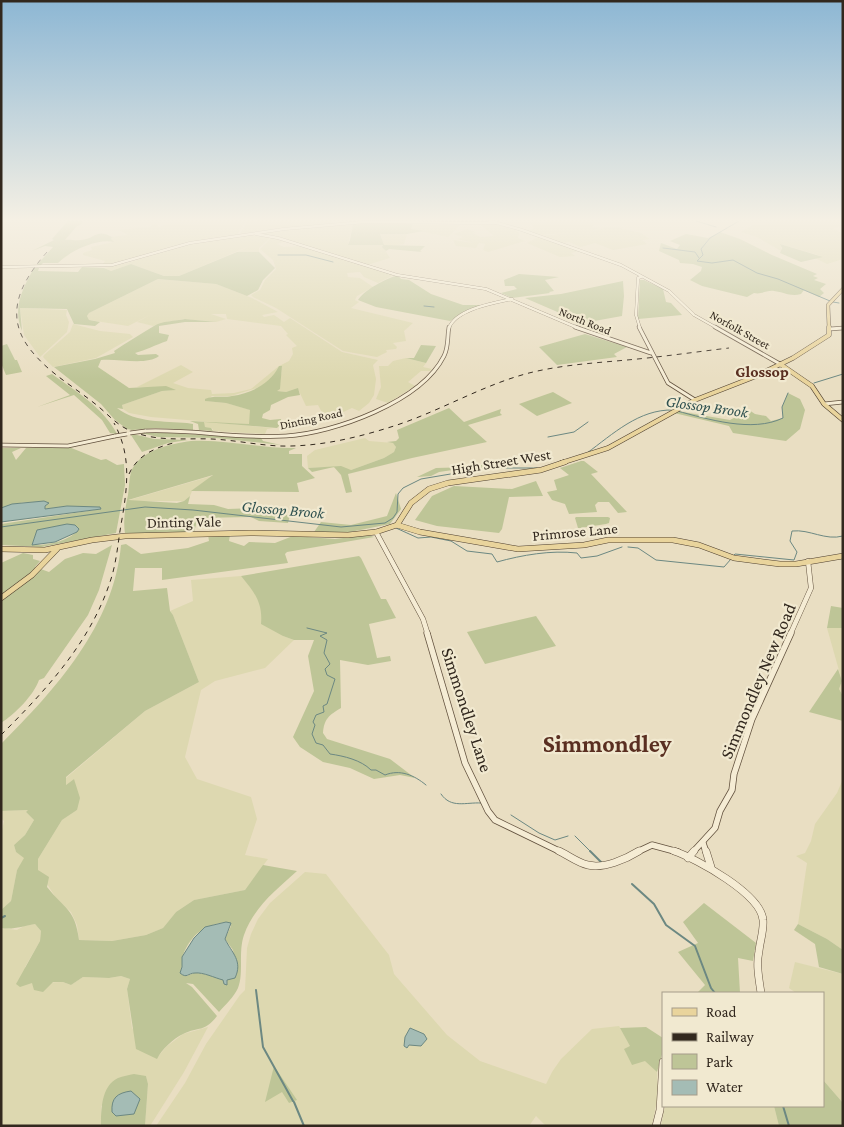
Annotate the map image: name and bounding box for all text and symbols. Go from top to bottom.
street label: North Road [557,304,614,338]
street label: Norfolk Street [707,308,773,353]
district label: Glossop [735,363,789,380]
water label: Glossop Brook [665,392,750,422]
street label: Dinting Road [278,405,344,432]
street label: High Street West [450,446,553,479]
water label: Glossop Brook [241,497,326,523]
street label: Dinting Vale [147,513,222,532]
street label: Primrose Lane [532,520,619,544]
street label: Simmondley New Road [716,600,800,762]
street label: Simmondley Lane [438,645,497,775]
district label: Simmondley [543,730,672,757]
legend [662,992,824,1107]
text: Road [706,1004,737,1020]
text: Railway [706,1029,754,1046]
text: Park [706,1054,733,1070]
text: Water [706,1079,743,1095]

